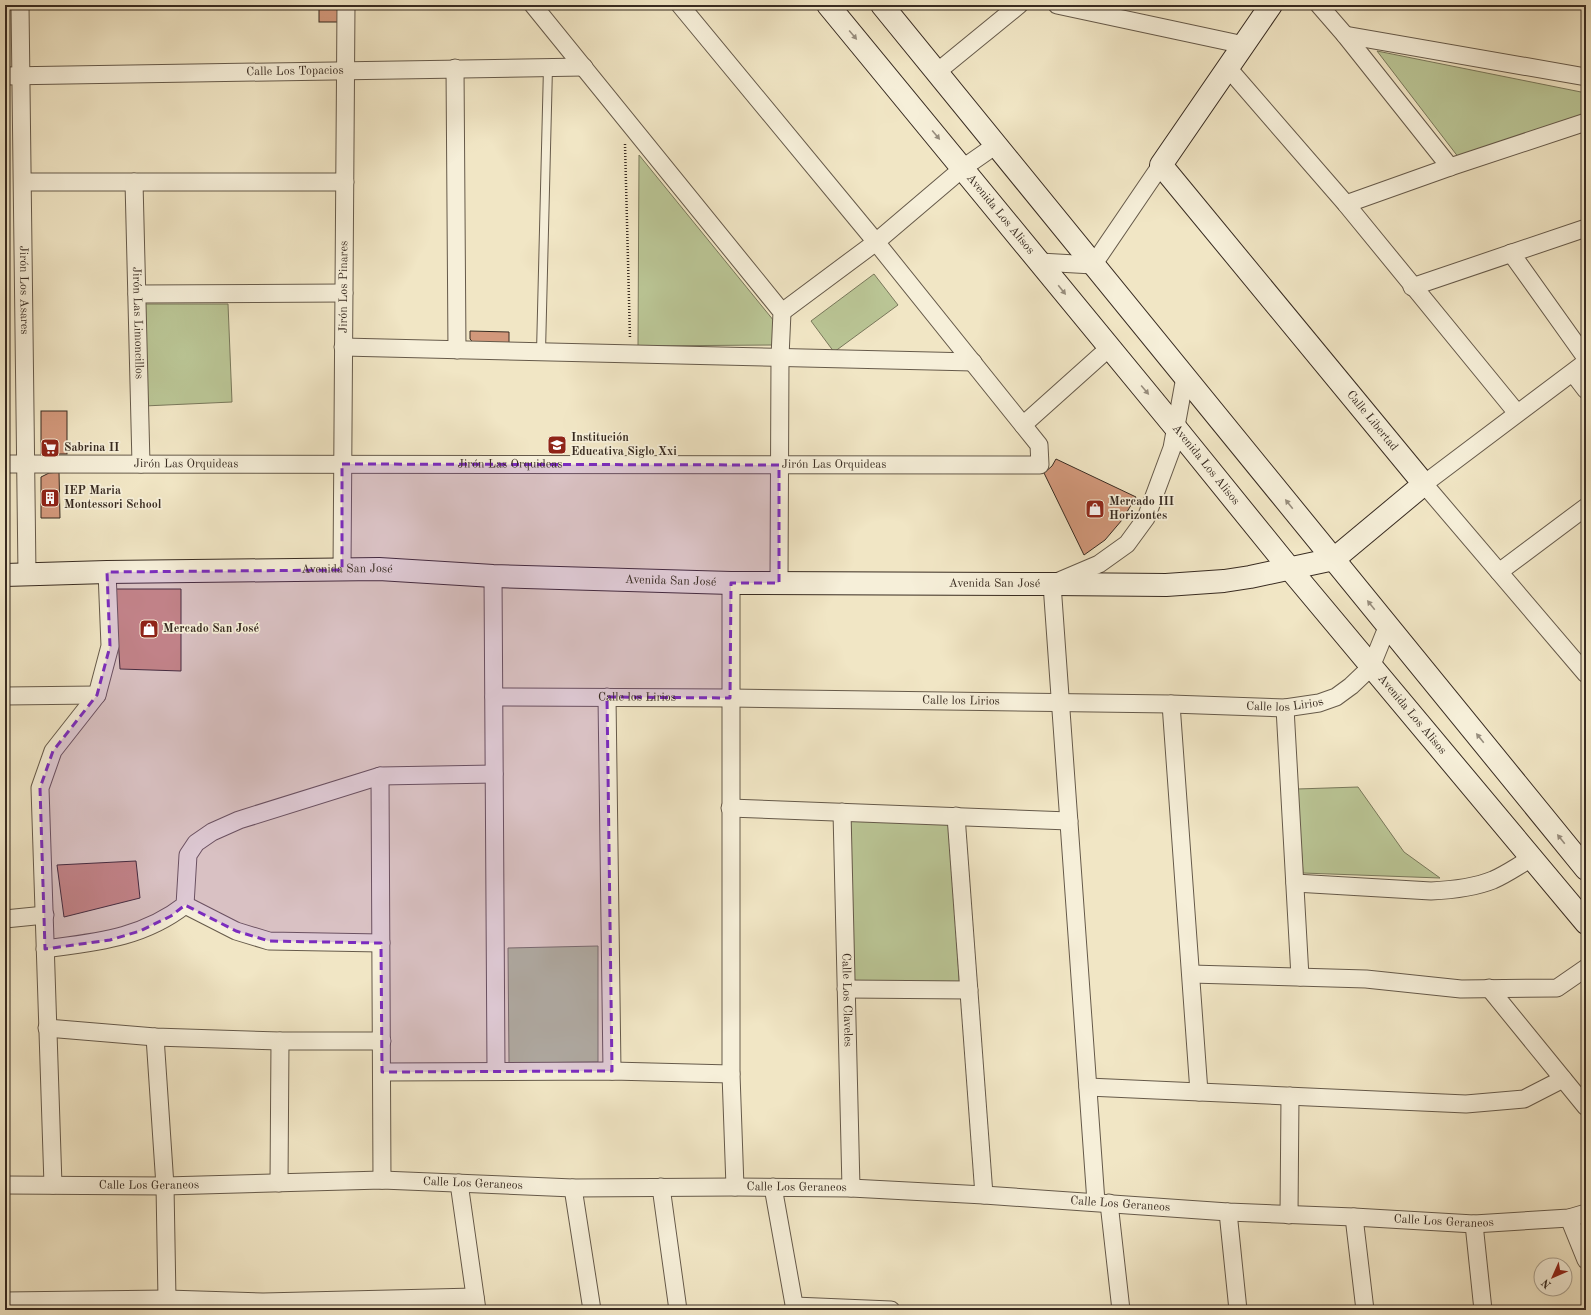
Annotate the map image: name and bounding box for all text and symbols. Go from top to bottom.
one-way arrow [848,30,857,40]
street label: Calle Los Topacios [246,65,344,78]
one-way arrow [931,130,940,141]
street label: Avenida Los Alisos [964,172,1036,257]
street label: Jirón Los Pinares [338,241,350,333]
street label: Jirón Los Asares [17,245,30,335]
street label: Jirón Las Limoncillos [130,267,145,379]
one-way arrow [1058,285,1067,295]
one-way arrow [1140,385,1149,396]
street label: Calle Libertad [1344,389,1400,453]
street label: Avenida Los Alisos [1170,422,1242,507]
place label: Institución Educativa Siglo Xxi [571,432,677,458]
school or university icon: Institución Educativa Siglo Xxi [546,434,568,456]
supermarket icon: Sabrina II [39,437,61,459]
place label: Sabrina II [64,442,119,454]
street label: Jirón Las Orquideas [133,458,239,470]
street label: Jirón Las Orquideas [457,458,563,471]
street label: Jirón Las Orquideas [781,459,887,471]
place label: IEP Maria Montessori School [64,485,162,511]
building icon: IEP Maria Montessori School [39,487,61,509]
place label: Mercado III Horizontes [1109,496,1174,522]
shop icon: Mercado III Horizontes [1084,498,1106,520]
one-way arrow [1285,498,1293,509]
street label: Avenida San José [301,563,393,576]
street label: Avenida San José [625,574,717,589]
street label: Avenida San José [949,578,1041,590]
one-way arrow [1367,599,1376,610]
shop icon: Mercado San José [138,618,160,640]
place label: Mercado San José [163,623,259,635]
street label: Avenida Los Alisos [1375,673,1448,757]
street label: Calle los Lirios [598,691,676,704]
street label: Calle los Lirios [922,695,1000,708]
street label: Calle los Lirios [1246,696,1325,714]
one-way arrow [1475,733,1484,744]
one-way arrow [1557,834,1566,845]
street label: Calle Los Claveles [839,953,854,1047]
street label: Calle Los Geraneos [423,1176,523,1192]
street label: Calle Los Geraneos [99,1179,199,1192]
street label: Calle Los Geraneos [747,1181,847,1194]
street label: Calle Los Geraneos [1070,1195,1171,1214]
street label: Calle Los Geraneos [1393,1213,1494,1230]
north arrow [1533,1257,1573,1297]
text: N [1540,1276,1554,1290]

